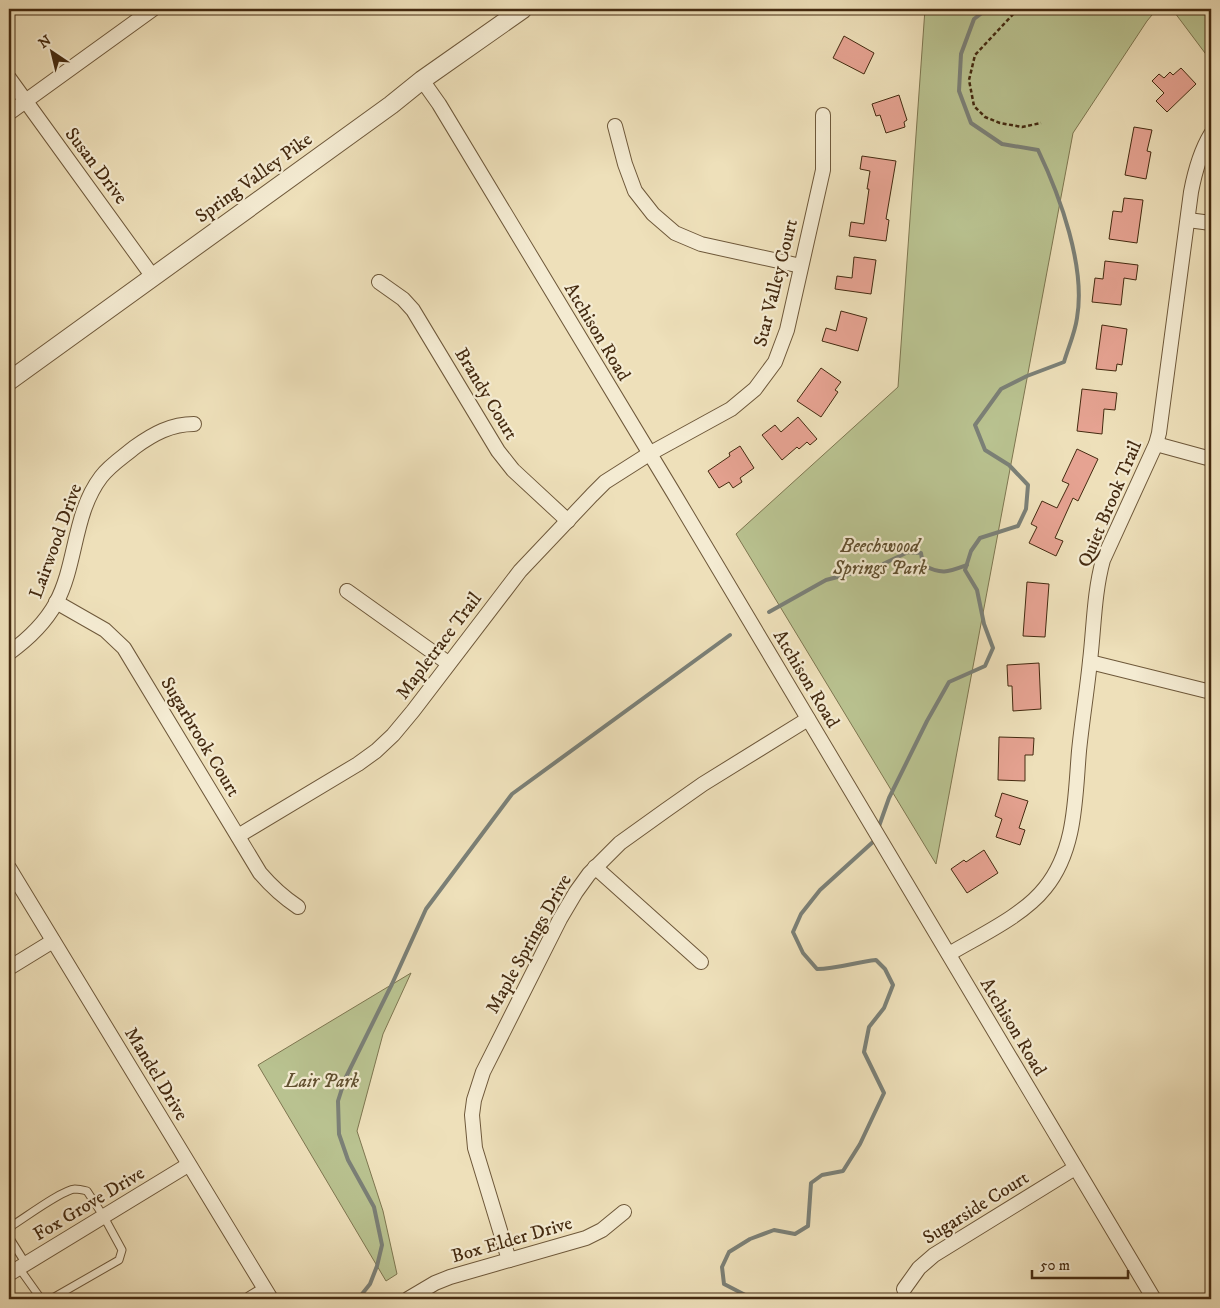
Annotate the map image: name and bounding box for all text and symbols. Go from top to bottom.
north arrow [28,28,78,78]
text: N [35,31,55,53]
street label: Susan Drive [60,123,132,209]
street label: Spring Valley Pike [191,128,317,228]
street label: Star Valley Court [749,217,803,349]
street label: Atchison Road [559,279,635,386]
street label: Brandy Court [449,344,523,444]
street label: Quiet Brook Trail [1073,437,1147,571]
street label: Lairwood Drive [25,480,87,601]
park label: Beechwood Springs Park [832,535,927,581]
street label: Mapletrace Trail [391,588,487,704]
street label: Atchison Road [768,626,844,733]
street label: Sugarbrook Court [155,673,245,801]
street label: Maple Springs Drive [481,870,577,1018]
street label: Atchison Road [975,974,1051,1081]
street label: Mandel Drive [119,1023,193,1125]
park label: Lair Park [284,1070,359,1093]
street label: Fox Grove Drive [29,1162,149,1246]
street label: Sugarside Court [919,1166,1033,1250]
street label: Box Elder Drive [449,1212,575,1268]
scale bar [1032,1248,1129,1280]
text: 50 m [1040,1256,1070,1275]

